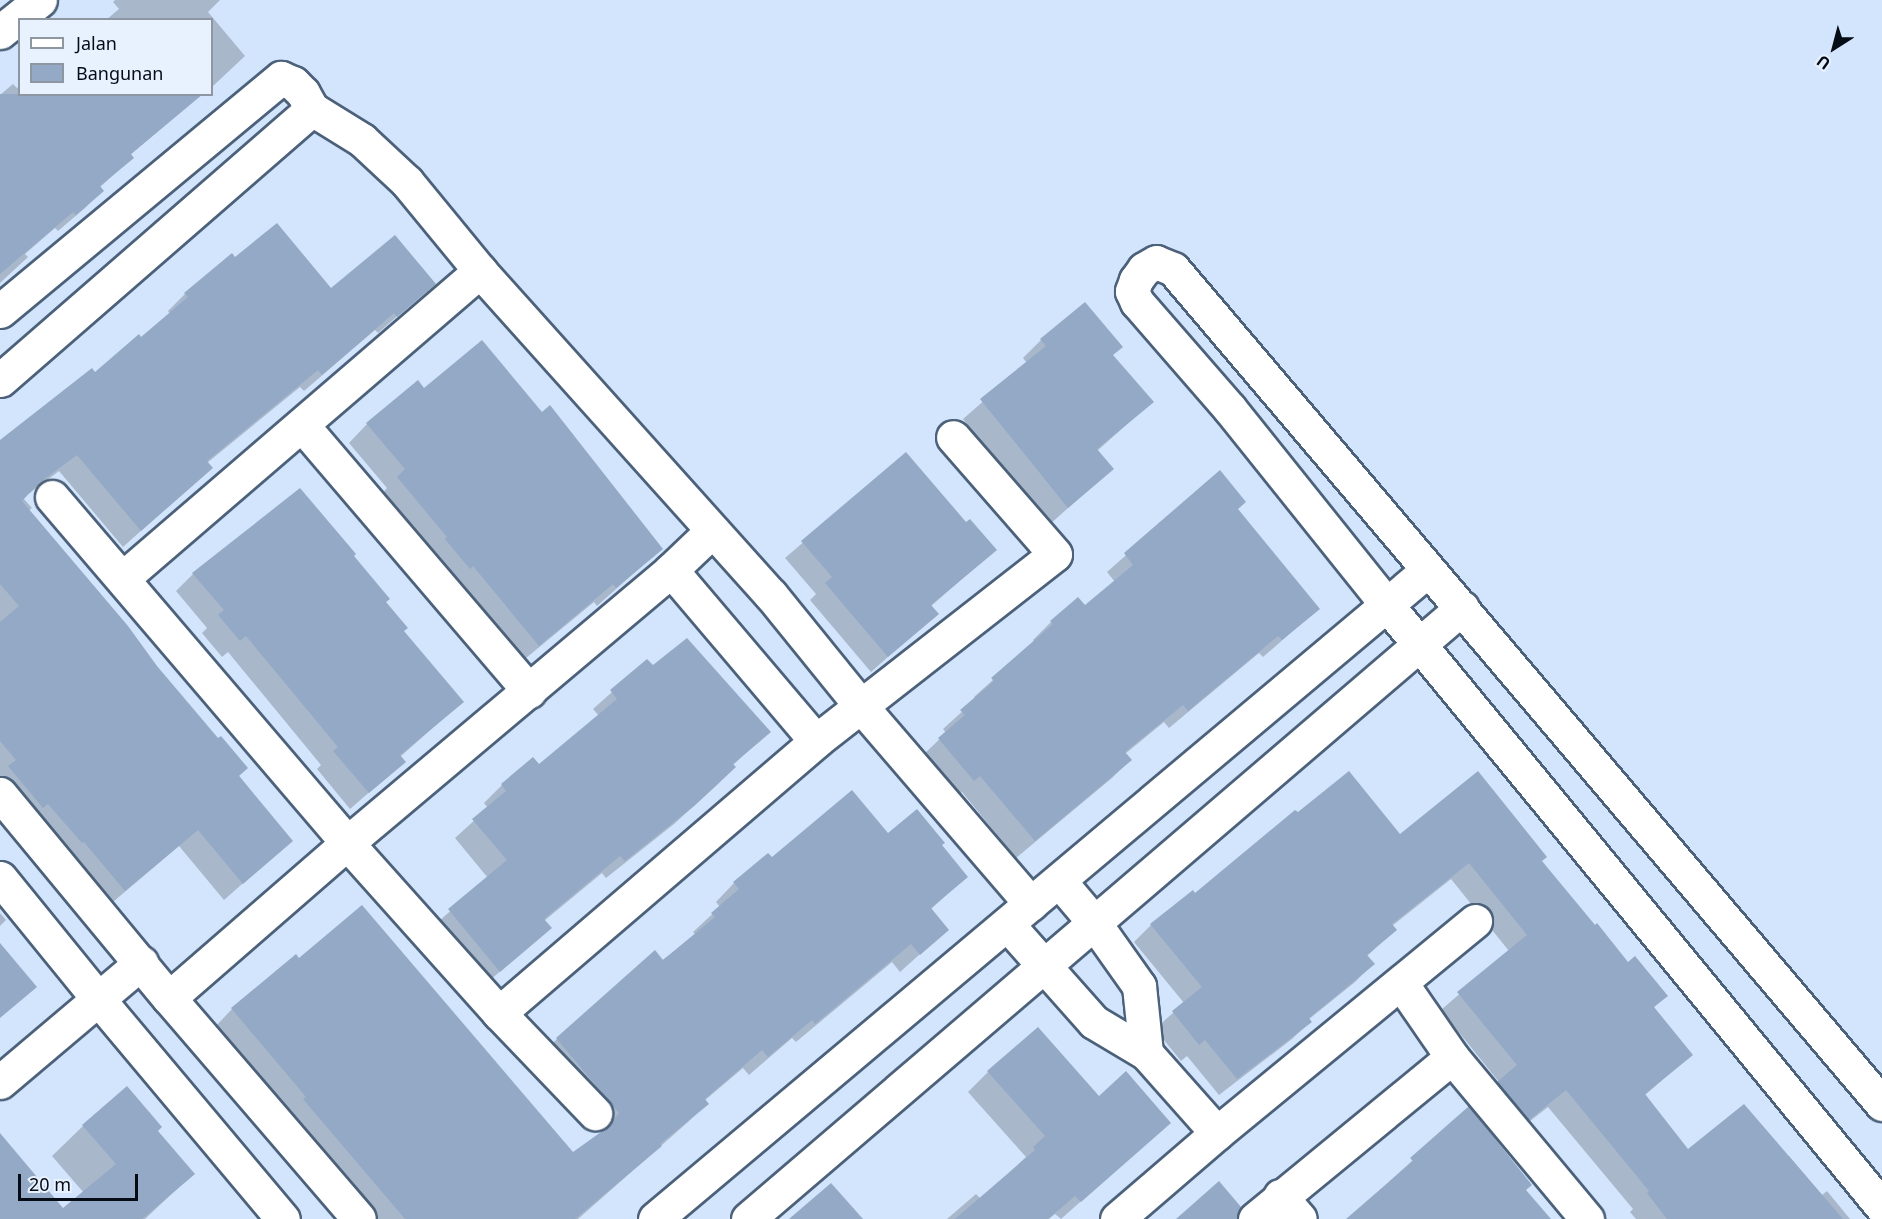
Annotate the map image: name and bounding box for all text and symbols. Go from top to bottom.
legend [18,18,213,96]
north arrow [1804,18,1864,78]
text: Jalan [76,31,117,55]
text: U [1812,50,1835,75]
text: Bangunan [76,61,163,85]
scale bar [21,1162,141,1200]
text: 20 m [29,1172,71,1196]

